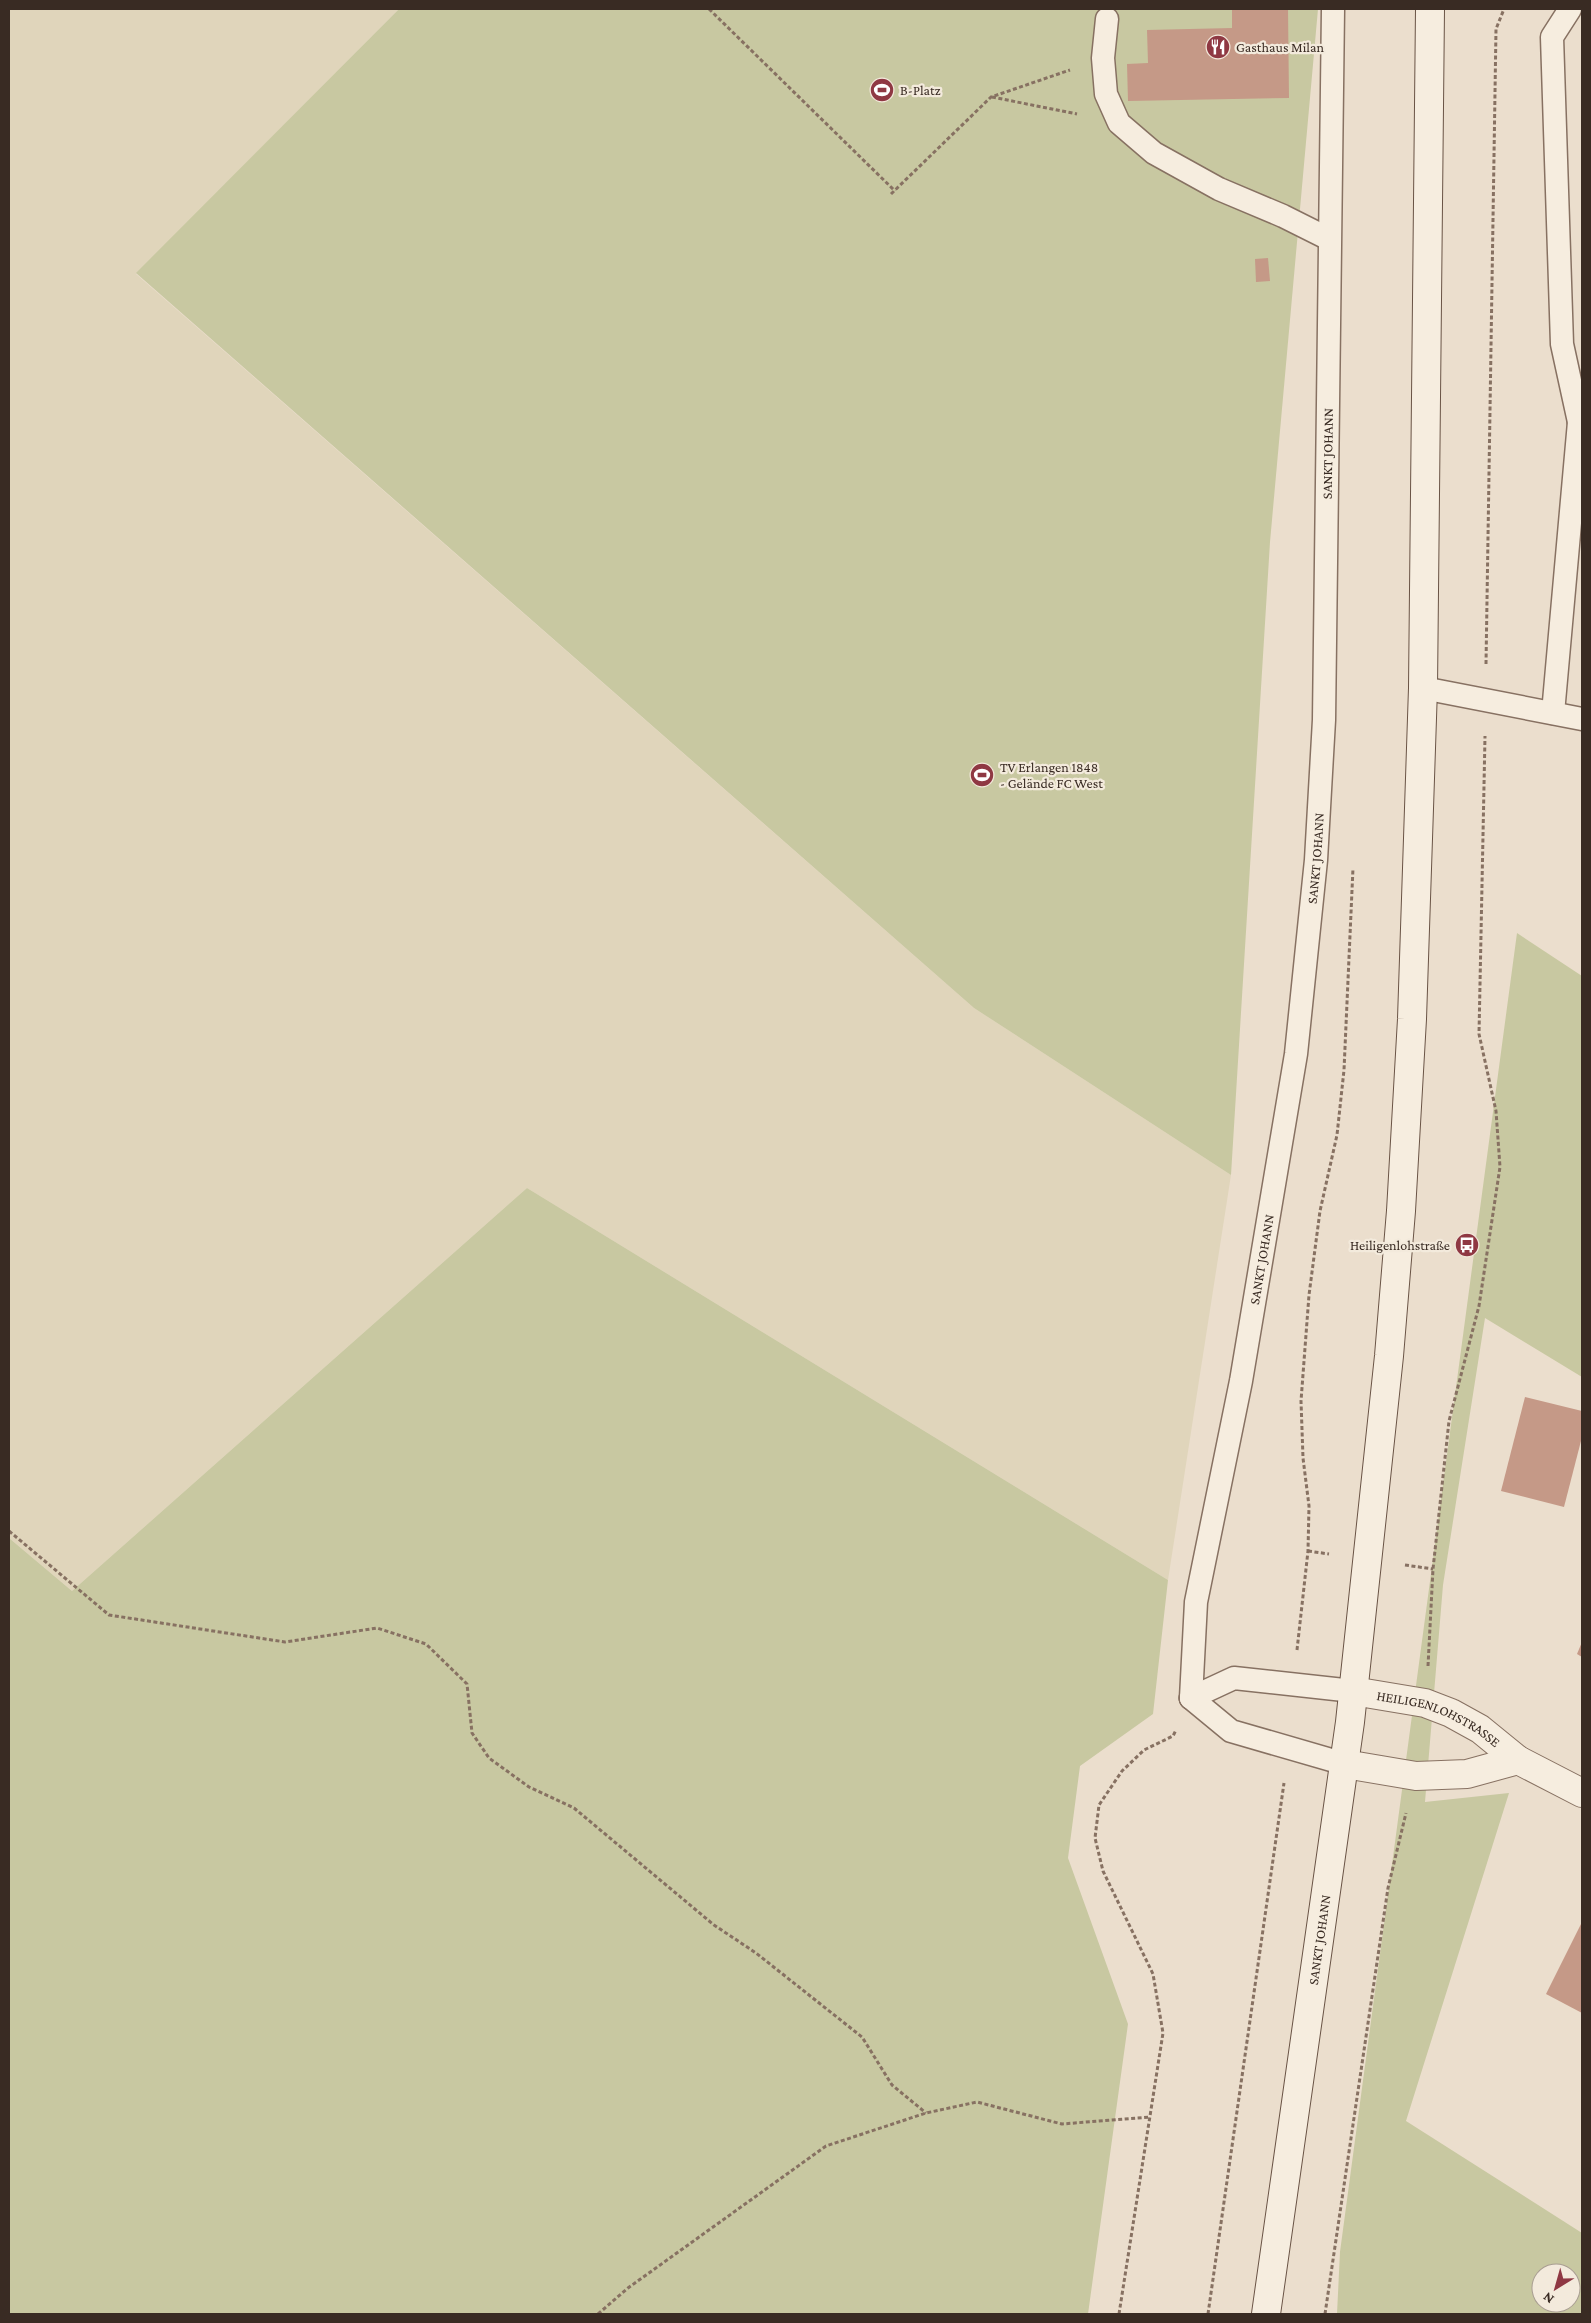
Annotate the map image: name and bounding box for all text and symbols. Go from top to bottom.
restaurant icon: Gasthaus Milan [1205,34,1231,60]
place label: Gasthaus Milan [1236,39,1324,55]
sports icon: B-Platz [869,77,895,103]
place label: B-Platz [900,82,941,98]
street label: SANKT JOHANN [1319,408,1336,499]
place label: TV Erlangen 1848 - Gelände FC West [1000,759,1103,791]
sports icon: TV Erlangen 1848 - Gelände FC West [969,762,995,788]
street label: SANKT JOHANN [1304,812,1327,904]
street label: SANKT JOHANN [1246,1213,1277,1306]
bus stop icon: Heiligenlohstraße [1454,1232,1480,1258]
place label: Heiligenlohstraße [1350,1237,1450,1253]
street label: HEILIGENLOHSTRASSE [1376,1687,1504,1751]
street label: SANKT JOHANN [1305,1894,1333,1986]
north arrow [1531,2263,1581,2313]
text: N [1539,2289,1557,2308]

